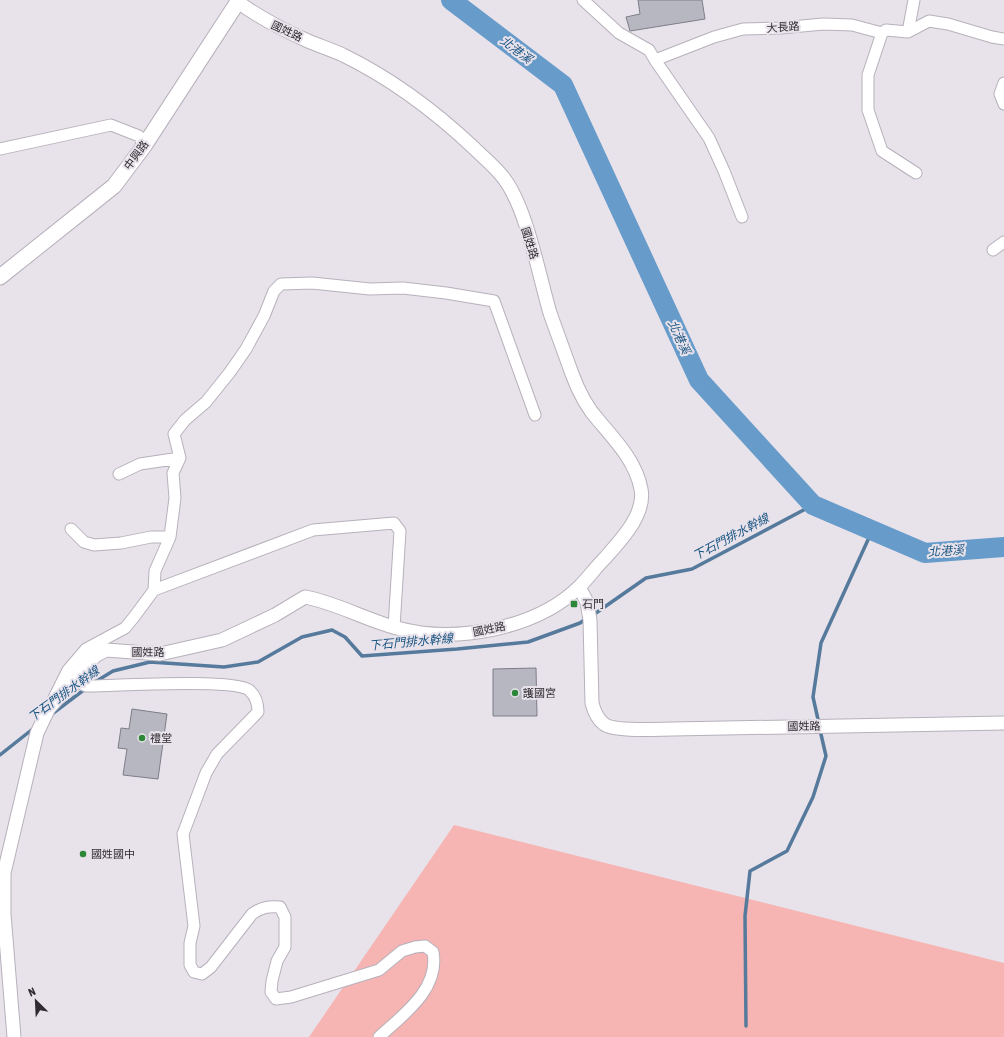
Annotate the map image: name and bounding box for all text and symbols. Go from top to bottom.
street label: 國姓路 [270,19,304,43]
street label: 大長路 [766,20,800,34]
water label: 北港溪 [497,34,536,68]
street label: 中興路 [121,138,151,172]
street label: 國姓路 [519,225,541,261]
water label: 北港溪 [665,318,694,358]
water label: 下石門排水幹線 [691,510,773,563]
water label: 北港溪 [928,543,966,559]
place label: 石門 [582,598,604,610]
marker: 石門 [569,599,579,609]
street label: 國姓路 [472,620,506,638]
water label: 下石門排水幹線 [369,631,455,653]
street label: 國姓路 [132,646,165,658]
water label: 下石門排水幹線 [26,662,104,724]
place label: 護國宮 [523,687,556,699]
marker: 護國宮 [510,688,520,698]
street label: 國姓路 [787,720,821,732]
place label: 禮堂 [150,732,172,744]
marker: 禮堂 [137,733,147,743]
place label: 國姓國中 [91,848,135,860]
marker: 國姓國中 [78,849,88,859]
north arrow [16,981,56,1021]
text: N [27,985,37,999]

